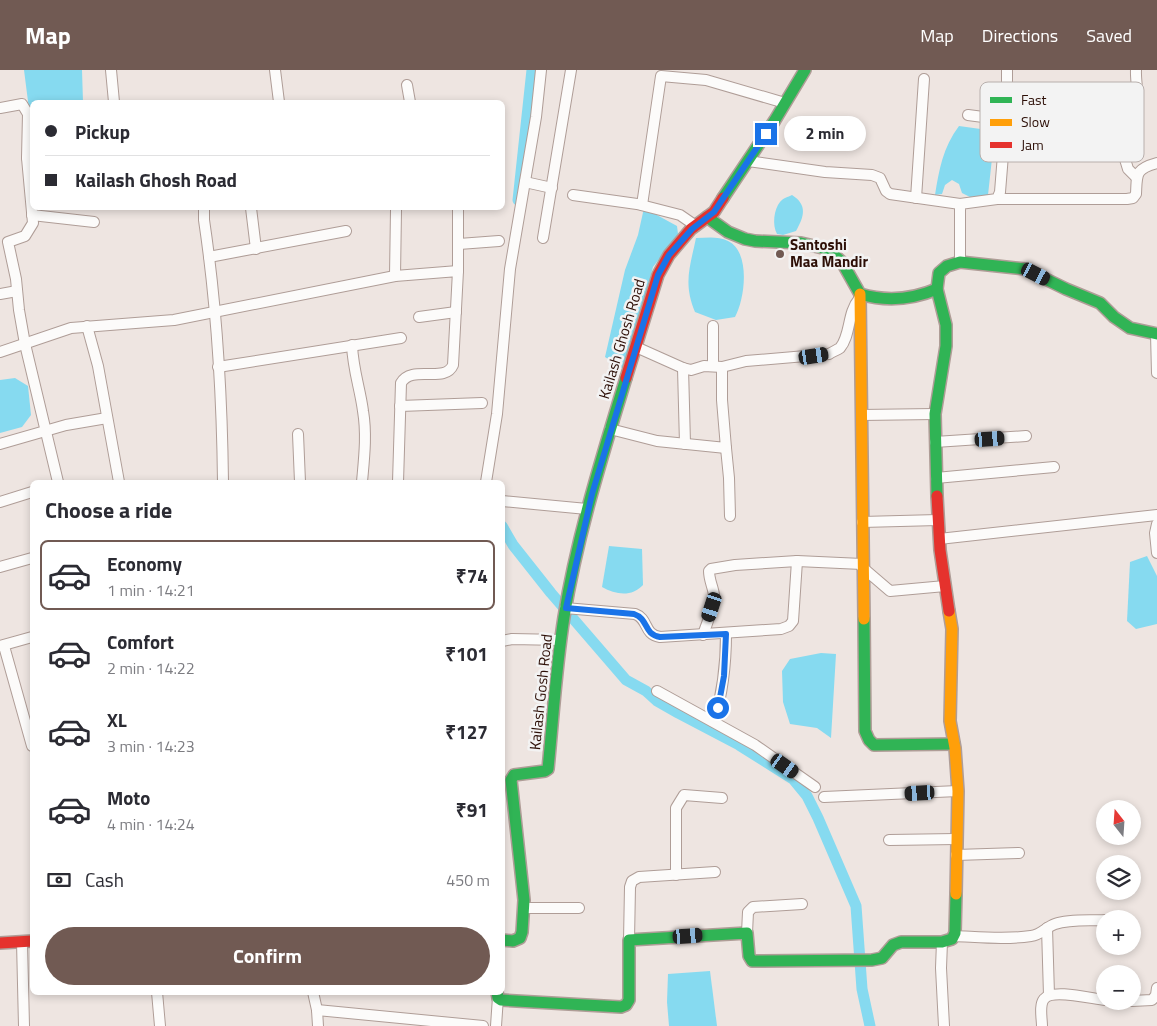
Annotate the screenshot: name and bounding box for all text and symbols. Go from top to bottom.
text: Map [25,17,71,53]
text: Map [920,22,954,49]
text: Directions [982,22,1058,49]
text: Saved [1086,22,1132,49]
legend [980,82,1144,162]
text: Fast [1021,89,1046,110]
text: Slow [1021,111,1050,132]
callout: 2 min [784,116,866,152]
text: Pickup [75,117,130,146]
text: 2 min [806,121,844,145]
route end [755,123,777,145]
text: Jam [1021,134,1044,155]
text: Kailash Ghosh Road [75,165,237,194]
place label: Santoshi Maa Mandir [790,233,868,273]
marker: Santoshi Maa Mandir [774,248,786,260]
car [1019,261,1052,287]
street label: Kailash Ghosh Road [592,276,651,402]
car [798,346,829,366]
car [974,430,1005,448]
text: Choose a ride [45,493,172,527]
text: Economy [107,549,182,578]
icon: car [47,553,92,598]
text: ₹74 [456,561,488,590]
text: 1 min · 14:21 [107,578,195,602]
car [700,590,723,624]
text: Comfort [107,627,174,656]
icon: car [47,631,92,676]
street label: Kailash Gosh Road [523,633,558,751]
text: ₹101 [445,639,488,668]
text: 2 min · 14:22 [107,656,195,680]
route start [707,697,729,719]
text: XL [107,705,127,734]
icon: car [47,709,92,754]
text: ₹127 [445,717,488,746]
text: 3 min · 14:23 [107,734,195,758]
car [768,751,801,781]
text: Moto [107,783,150,812]
car [904,785,935,801]
icon: car [47,787,92,832]
text: ₹91 [456,795,488,824]
north arrow [1096,800,1141,845]
map controls [1096,800,1141,1010]
text: 4 min · 14:24 [107,812,195,836]
button: layers [1096,855,1141,900]
text: Cash [85,865,124,894]
icon: cash [45,866,73,894]
text: 450 m [446,868,490,892]
button: + [1096,910,1141,955]
button: Confirm [45,927,490,985]
car [672,927,703,945]
button: − [1096,965,1141,1010]

